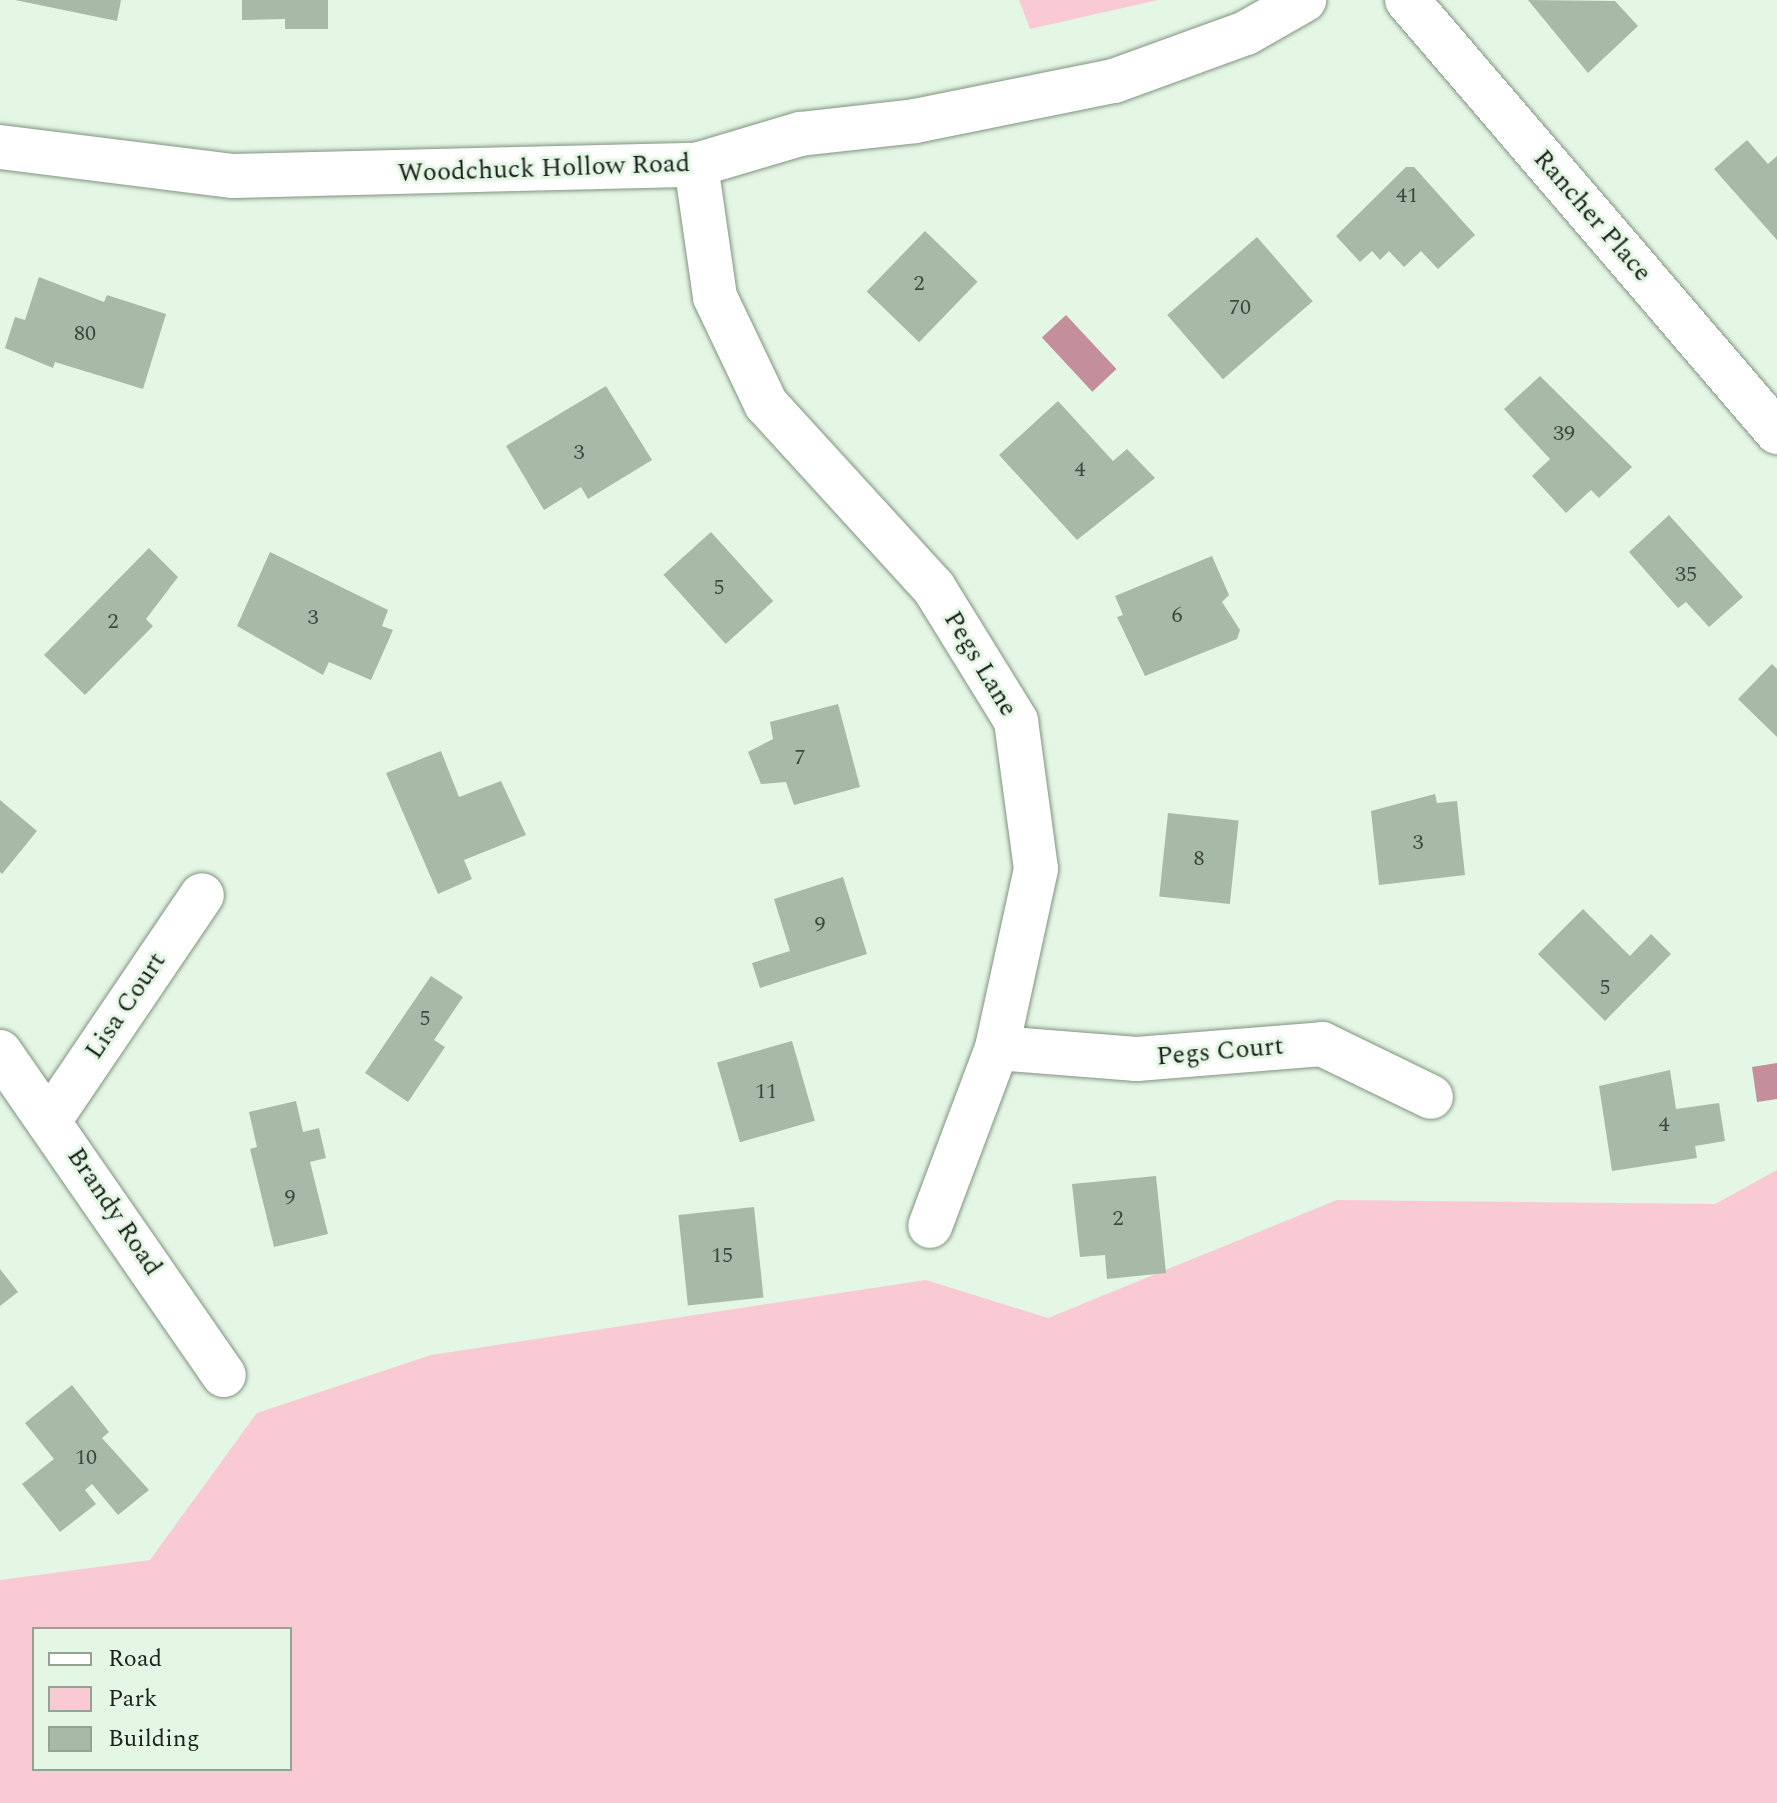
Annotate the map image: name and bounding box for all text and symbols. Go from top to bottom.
street label: Rancher Place [1526,144,1658,288]
street label: Woodchuck Hollow Road [397,148,691,190]
house number: 41 [1396,183,1418,209]
house number: 2 [914,271,924,297]
house number: 70 [1229,295,1251,321]
house number: 80 [74,321,96,347]
house number: 39 [1553,421,1575,447]
house number: 3 [574,440,584,466]
house number: 4 [1075,457,1085,483]
house number: 35 [1675,562,1697,588]
house number: 5 [714,575,724,601]
house number: 6 [1172,603,1182,629]
house number: 3 [308,605,318,631]
street label: Pegs Lane [936,606,1024,722]
house number: 2 [108,609,118,635]
house number: 7 [795,745,805,771]
house number: 3 [1413,830,1423,856]
house number: 8 [1194,846,1204,872]
house number: 9 [815,912,825,938]
street label: Lisa Court [79,947,173,1065]
house number: 5 [1600,975,1610,1001]
house number: 5 [420,1006,430,1032]
street label: Pegs Court [1155,1031,1285,1073]
house number: 11 [755,1079,777,1105]
house number: 4 [1659,1112,1669,1138]
street label: Brandy Road [60,1142,168,1282]
house number: 9 [285,1185,295,1211]
house number: 2 [1113,1206,1123,1232]
house number: 15 [711,1243,733,1269]
house number: 10 [75,1445,97,1471]
legend [32,1627,292,1771]
text: Road [108,1641,162,1677]
text: Park [108,1681,158,1717]
text: Building [108,1721,200,1757]

